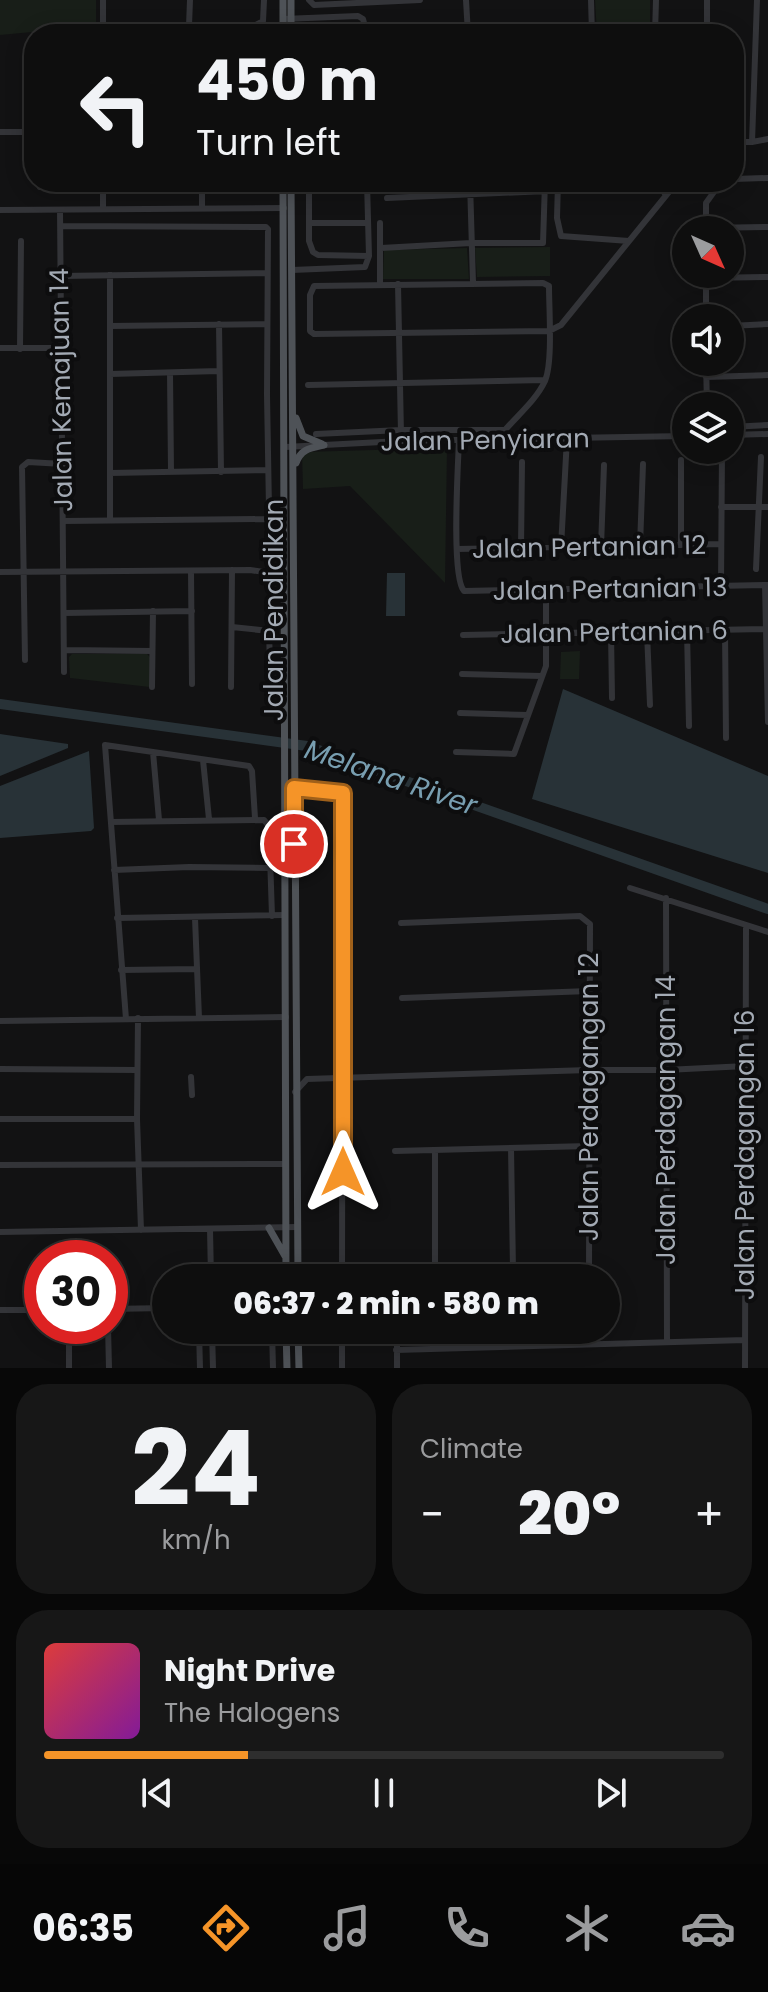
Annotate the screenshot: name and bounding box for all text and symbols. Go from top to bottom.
text: 450 m [196,41,378,120]
icon: left [64,56,168,160]
text: Turn left [196,117,341,168]
north arrow [672,216,744,288]
map controls [672,216,744,464]
street label: Jalan Kemajuan 14 [41,268,81,512]
button: sound [672,304,744,376]
button: layers [672,392,744,464]
street label: Jalan Penyiaran [380,420,590,460]
street label: Jalan Pendidikan [256,499,292,721]
street label: Jalan Pertanian 12 [472,527,706,567]
street label: Jalan Pertanian 13 [492,569,728,609]
street label: Jalan Pertanian 6 [500,612,728,652]
water label: Melana River [299,730,483,825]
pin [260,810,328,878]
icon: arrive [272,822,316,866]
street label: Jalan Perdagangan 12 [571,953,607,1241]
street label: Jalan Perdagangan 14 [648,975,684,1265]
street label: Jalan Perdagangan 16 [727,1010,763,1300]
position arrow [301,1130,385,1214]
speed limit sign: 30 [24,1240,128,1344]
text: 06:37 · 2 min · 580 m [233,1282,539,1325]
text: 24 [131,1396,261,1541]
text: Climate [420,1431,523,1467]
text: 20° [518,1472,620,1556]
text: − [420,1484,444,1545]
text: + [694,1484,724,1545]
text: km/h [161,1522,231,1558]
text: Night Drive [164,1649,335,1692]
text: The Halogens [164,1695,340,1731]
icon: previous [135,1771,179,1815]
icon: pause [362,1771,406,1815]
icon: next [589,1771,633,1815]
icon: directions [198,1900,254,1956]
icon: music [319,1900,375,1956]
icon: phone [439,1900,495,1956]
icon: climate [559,1900,615,1956]
icon: car [680,1900,736,1956]
text: 06:35 [32,1903,134,1954]

